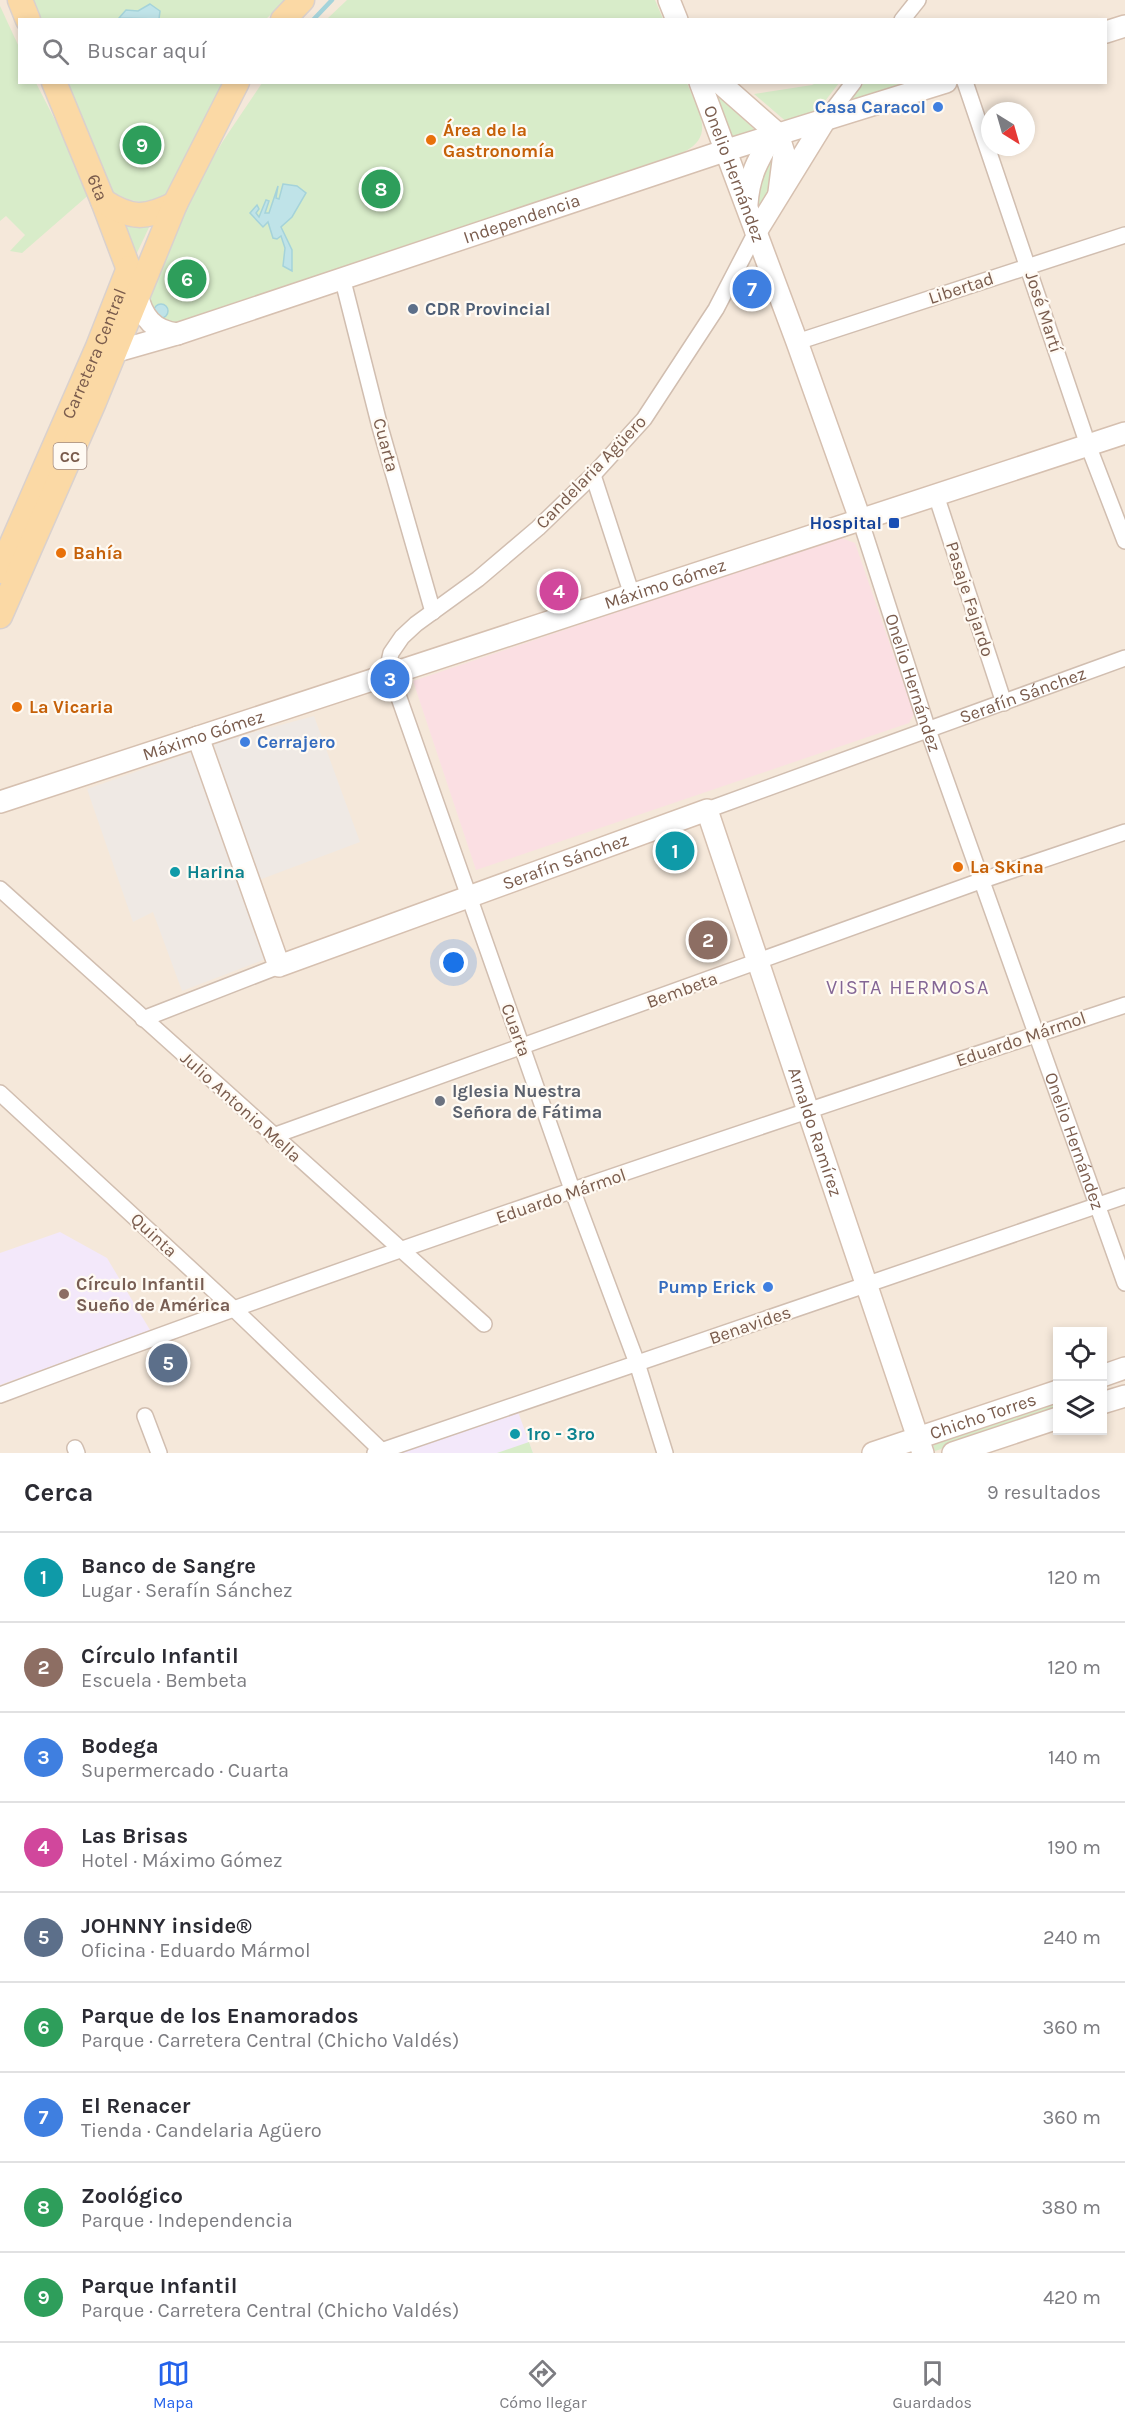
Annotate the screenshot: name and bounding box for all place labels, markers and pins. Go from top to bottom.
place label: Casa Caracol [815,96,926,118]
marker: Casa Caracol [931,100,945,114]
place label: Área de la Gastronomía [443,118,554,162]
pin: 9 [122,122,162,168]
marker: Área de la Gastronomía [424,133,438,147]
pin: 8 [362,166,400,212]
pin: 6 [168,256,207,302]
pin: 7 [732,266,771,312]
place label: CDR Provincial [425,298,551,320]
marker: CDR Provincial [406,302,420,316]
place label: Hospital [810,512,882,534]
marker: Hospital [887,516,901,530]
place label: Bahía [73,542,123,564]
marker: Bahía [54,546,68,560]
pin: 4 [540,568,578,614]
pin: 3 [370,656,410,702]
place label: La Vicaria [29,696,113,718]
marker: La Vicaria [10,700,24,714]
place label: Cerrajero [257,731,335,753]
marker: Cerrajero [238,735,252,749]
pin: 1 [656,828,694,874]
place label: La Skina [970,856,1044,878]
marker: La Skina [951,860,965,874]
place label: Harina [187,861,245,883]
marker: Harina [168,865,182,879]
pin: 2 [688,918,728,962]
place label: Iglesia Nuestra Señora de Fátima [452,1080,602,1123]
marker: Iglesia Nuestra Señora de Fátima [433,1094,447,1108]
place label: Círculo Infantil Sueño de América [76,1273,230,1316]
place label: Pump Erick [658,1276,756,1298]
marker: Pump Erick [761,1280,775,1294]
marker: Círculo Infantil Sueño de América [57,1287,71,1301]
pin: 5 [148,1340,188,1386]
place label: 1ro - 3ro [527,1423,595,1445]
marker: 1ro - 3ro [508,1427,522,1441]

